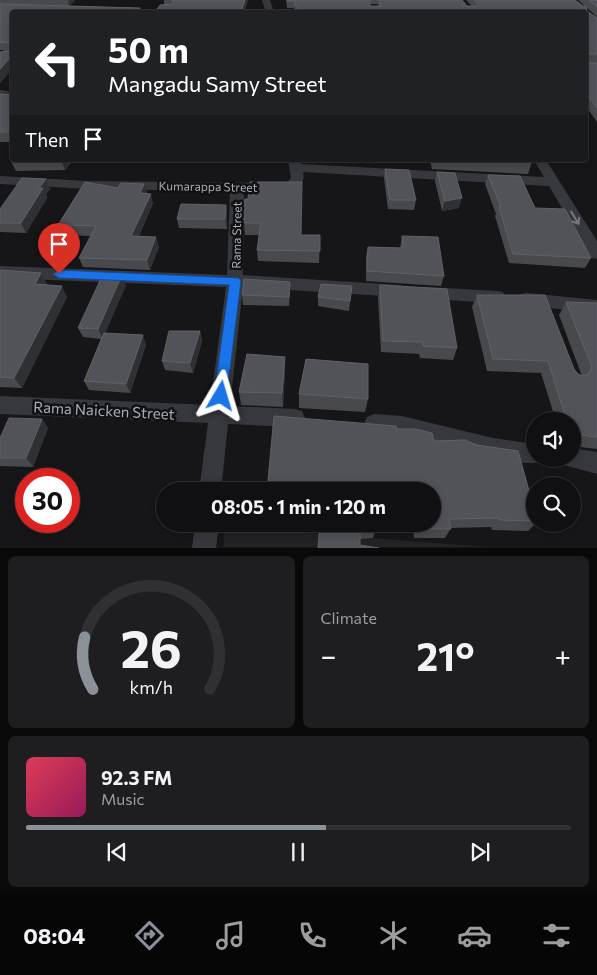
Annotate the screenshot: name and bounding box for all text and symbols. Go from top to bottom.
text: 50 m [108,27,189,70]
icon: left [25,30,90,95]
text: Mangadu Samy Street [108,70,327,97]
icon: arrive [79,125,107,153]
text: Then [25,128,69,151]
street label: Kumarappa Street [158,178,258,194]
street label: Rama Street [228,201,244,269]
one-way arrow [571,210,581,224]
pin [38,223,80,274]
icon: arrive [45,230,73,258]
position arrow [194,369,246,421]
street label: Rama Naicken Street [33,397,175,423]
map controls [526,412,581,532]
button: sound [526,412,581,467]
speed limit sign: 30 [15,468,80,533]
button: search [526,477,581,532]
text: 08:05 · 1 min · 120 m [211,495,386,518]
text: Climate [321,608,377,627]
text: 26 [121,615,182,679]
text: 21° [416,632,475,679]
text: − [321,638,336,672]
text: + [555,638,571,672]
text: km/h [130,676,173,698]
text: 92.3 FM [101,766,172,789]
text: Music [101,789,145,808]
icon: previous [103,838,131,866]
icon: pause [284,838,312,866]
icon: next [466,838,494,866]
icon: directions [132,918,167,953]
icon: music [213,918,248,953]
icon: phone [295,918,330,953]
icon: climate [376,918,411,953]
icon: car [457,918,492,953]
icon: filters [539,918,574,953]
text: 08:04 [23,922,85,949]

